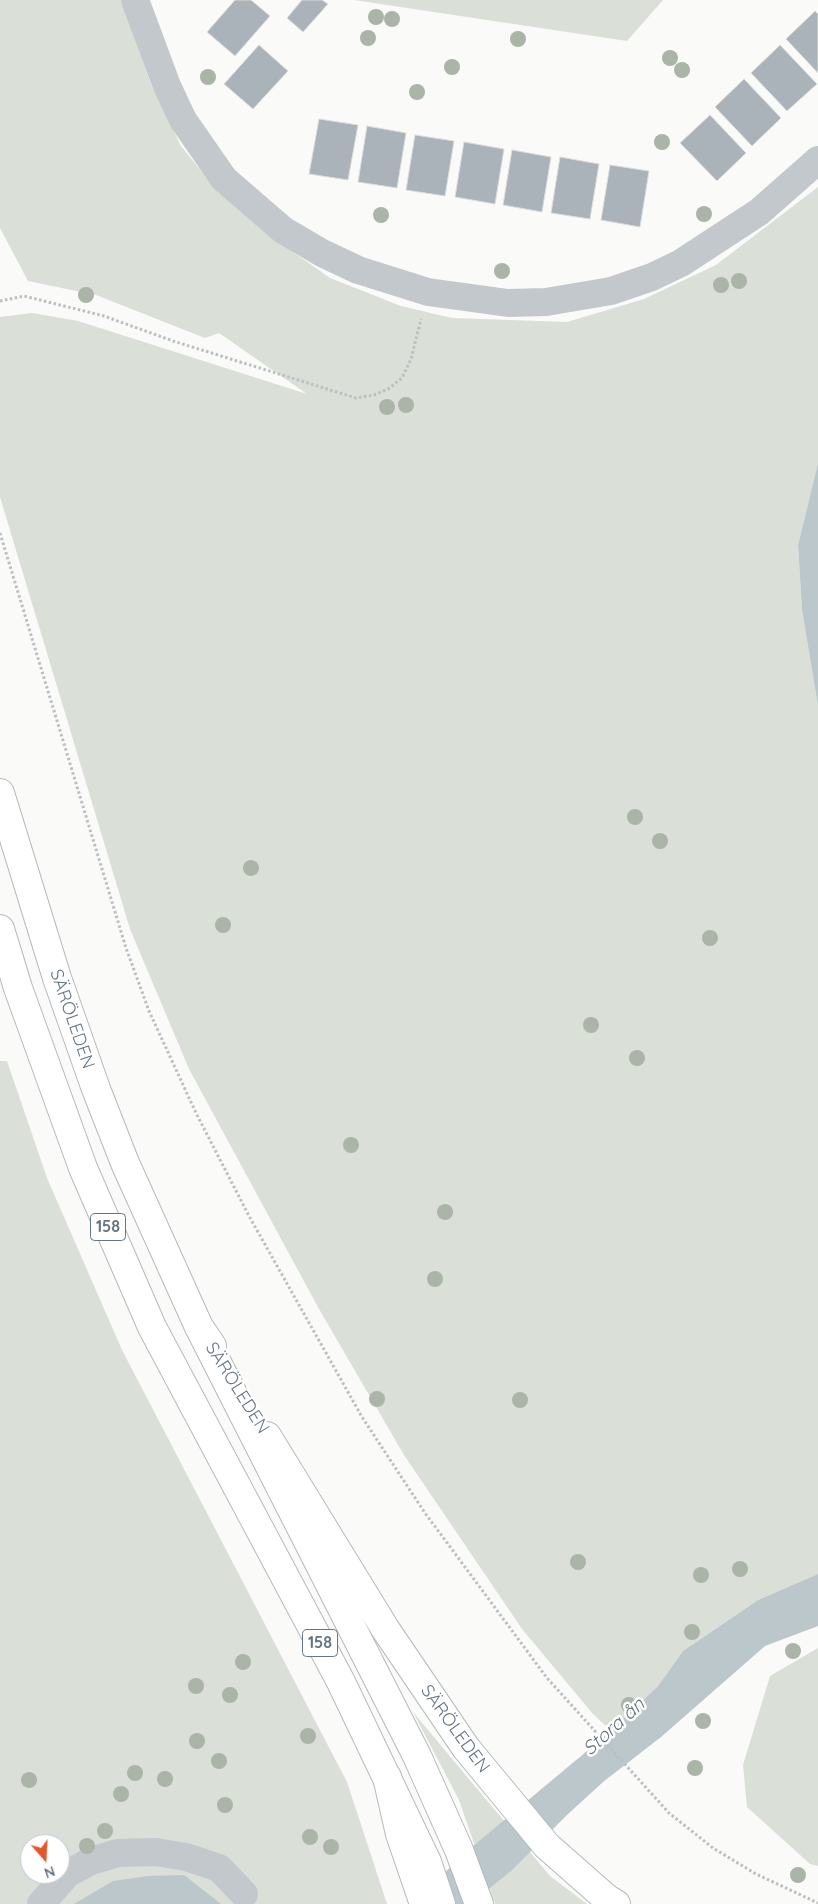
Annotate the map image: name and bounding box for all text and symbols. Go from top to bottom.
street label: SÄRÖLEDEN [45,966,99,1072]
road number: 158 [90,1214,126,1240]
street label: SÄRÖLEDEN [200,1338,274,1438]
road number: 158 [302,1630,338,1656]
street label: SÄRÖLEDEN [416,1681,494,1777]
water label: Stora ån [579,1694,649,1760]
north arrow [20,1834,70,1884]
text: N [42,1862,57,1882]

